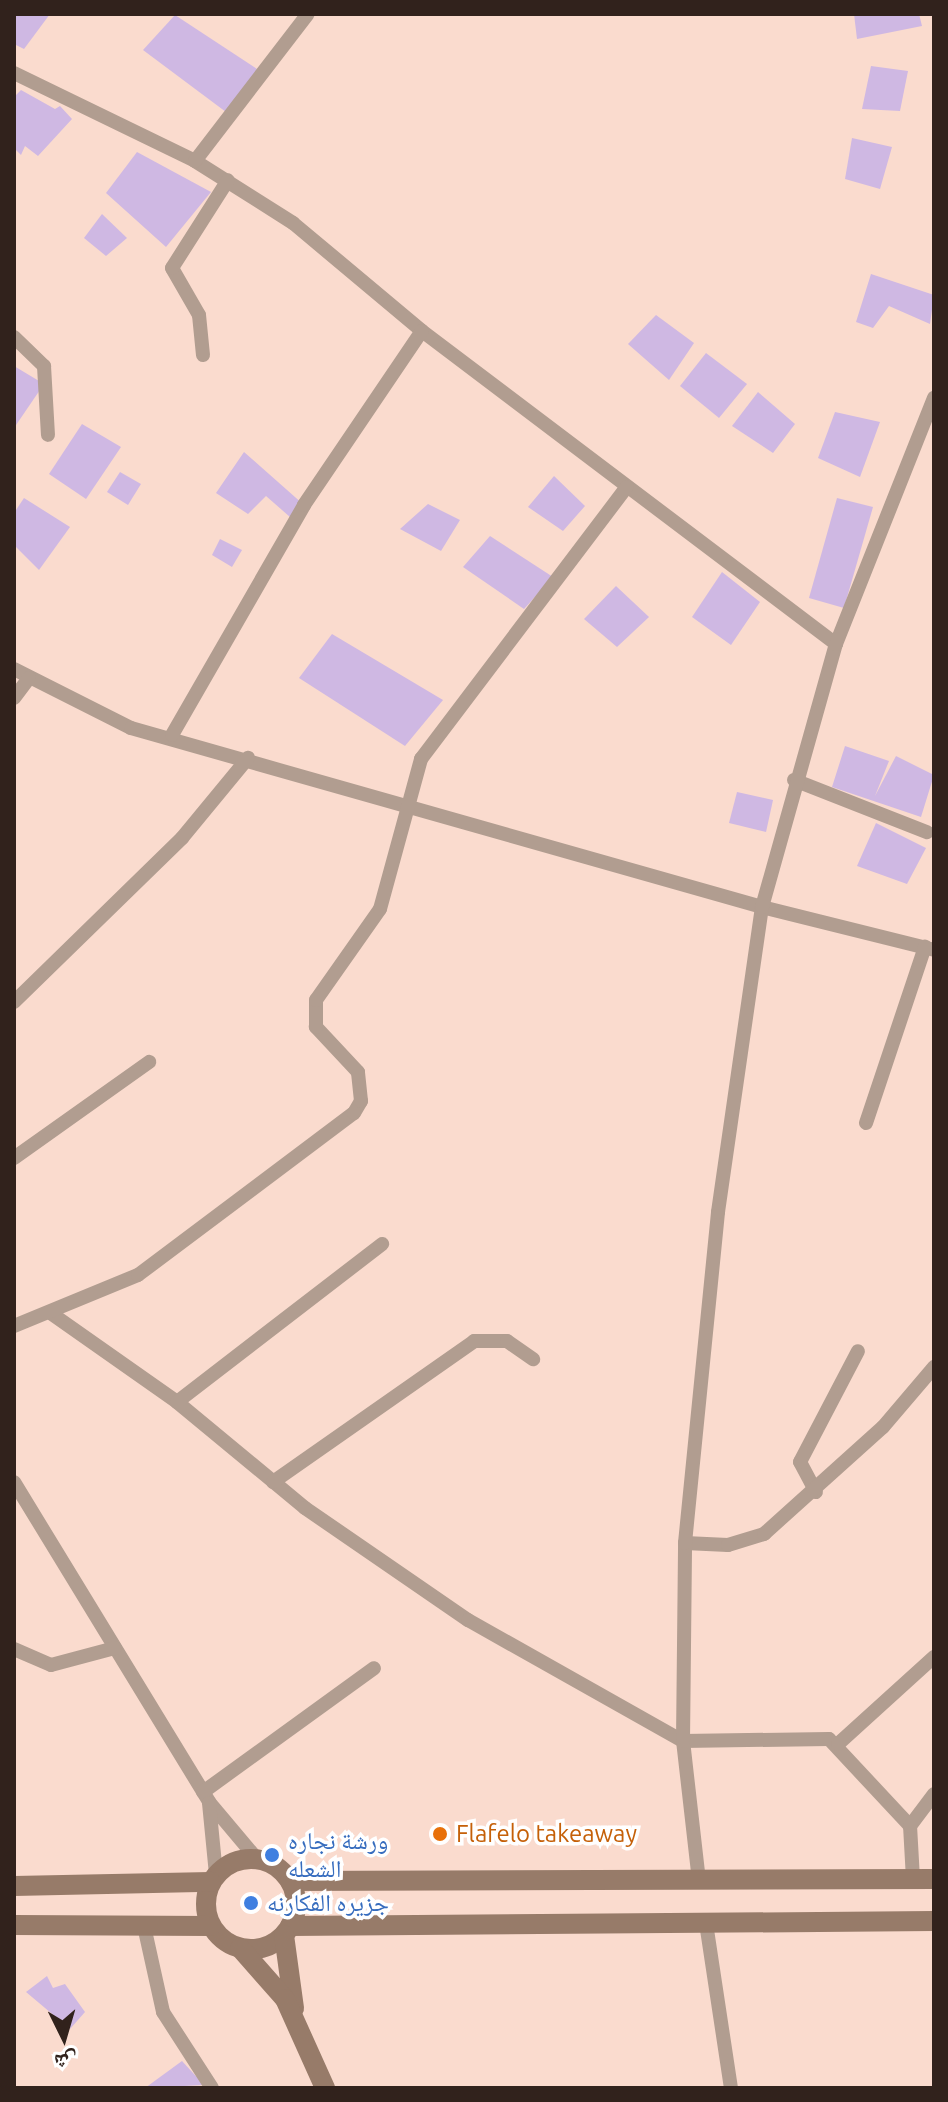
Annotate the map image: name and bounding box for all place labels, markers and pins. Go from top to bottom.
place label: Flafelo takeaway [456,1820,637,1848]
marker: Flafelo takeaway [431,1825,449,1843]
place label: ورشة نجاره الشعله [288,1827,388,1883]
marker: ورشة نجاره الشعله [263,1846,281,1864]
place label: جزيره الفكارنه [267,1889,389,1917]
marker: جزيره الفكارنه [242,1894,260,1912]

